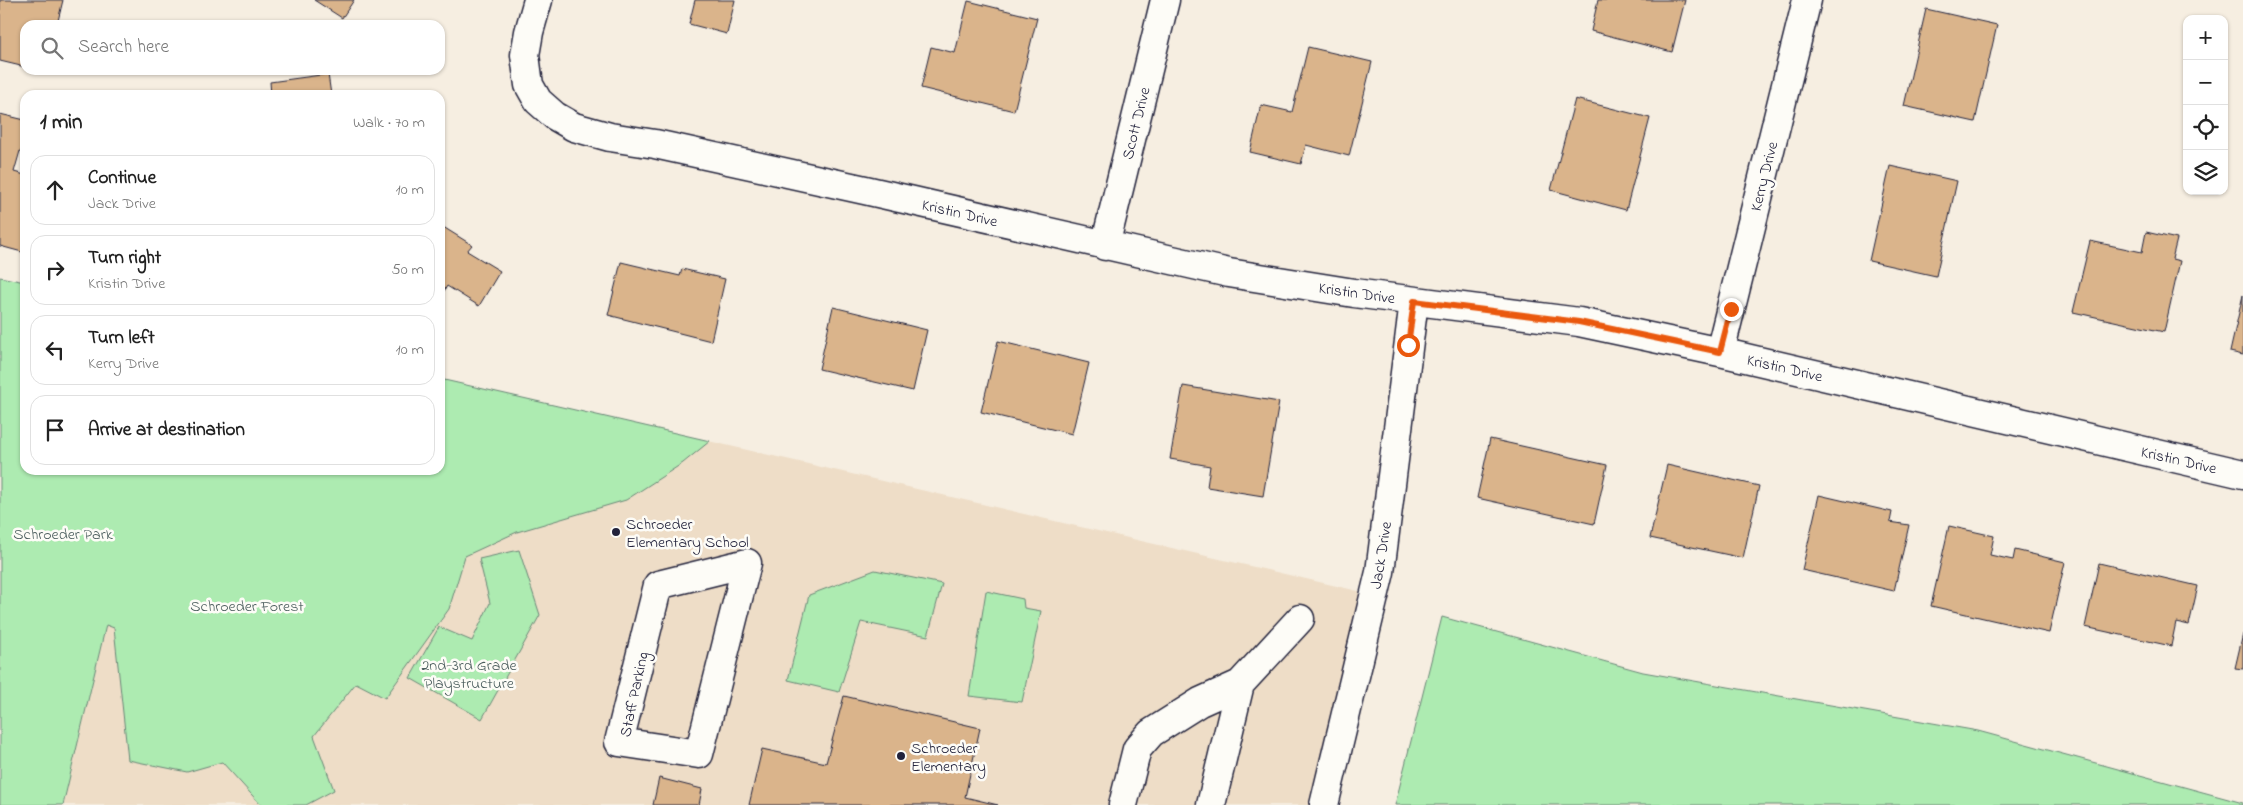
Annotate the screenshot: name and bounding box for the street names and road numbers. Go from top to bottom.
street label: Scott Drive [1116,84,1158,162]
street label: Kerry Drive [1745,138,1785,214]
street label: Kristin Drive [919,194,1001,235]
street label: Kristin Drive [1317,277,1397,311]
street label: Kristin Drive [1744,349,1826,390]
street label: Kristin Drive [2138,441,2220,482]
street label: Jack Drive [1365,519,1399,591]
street label: Staff Parking [614,650,656,739]

